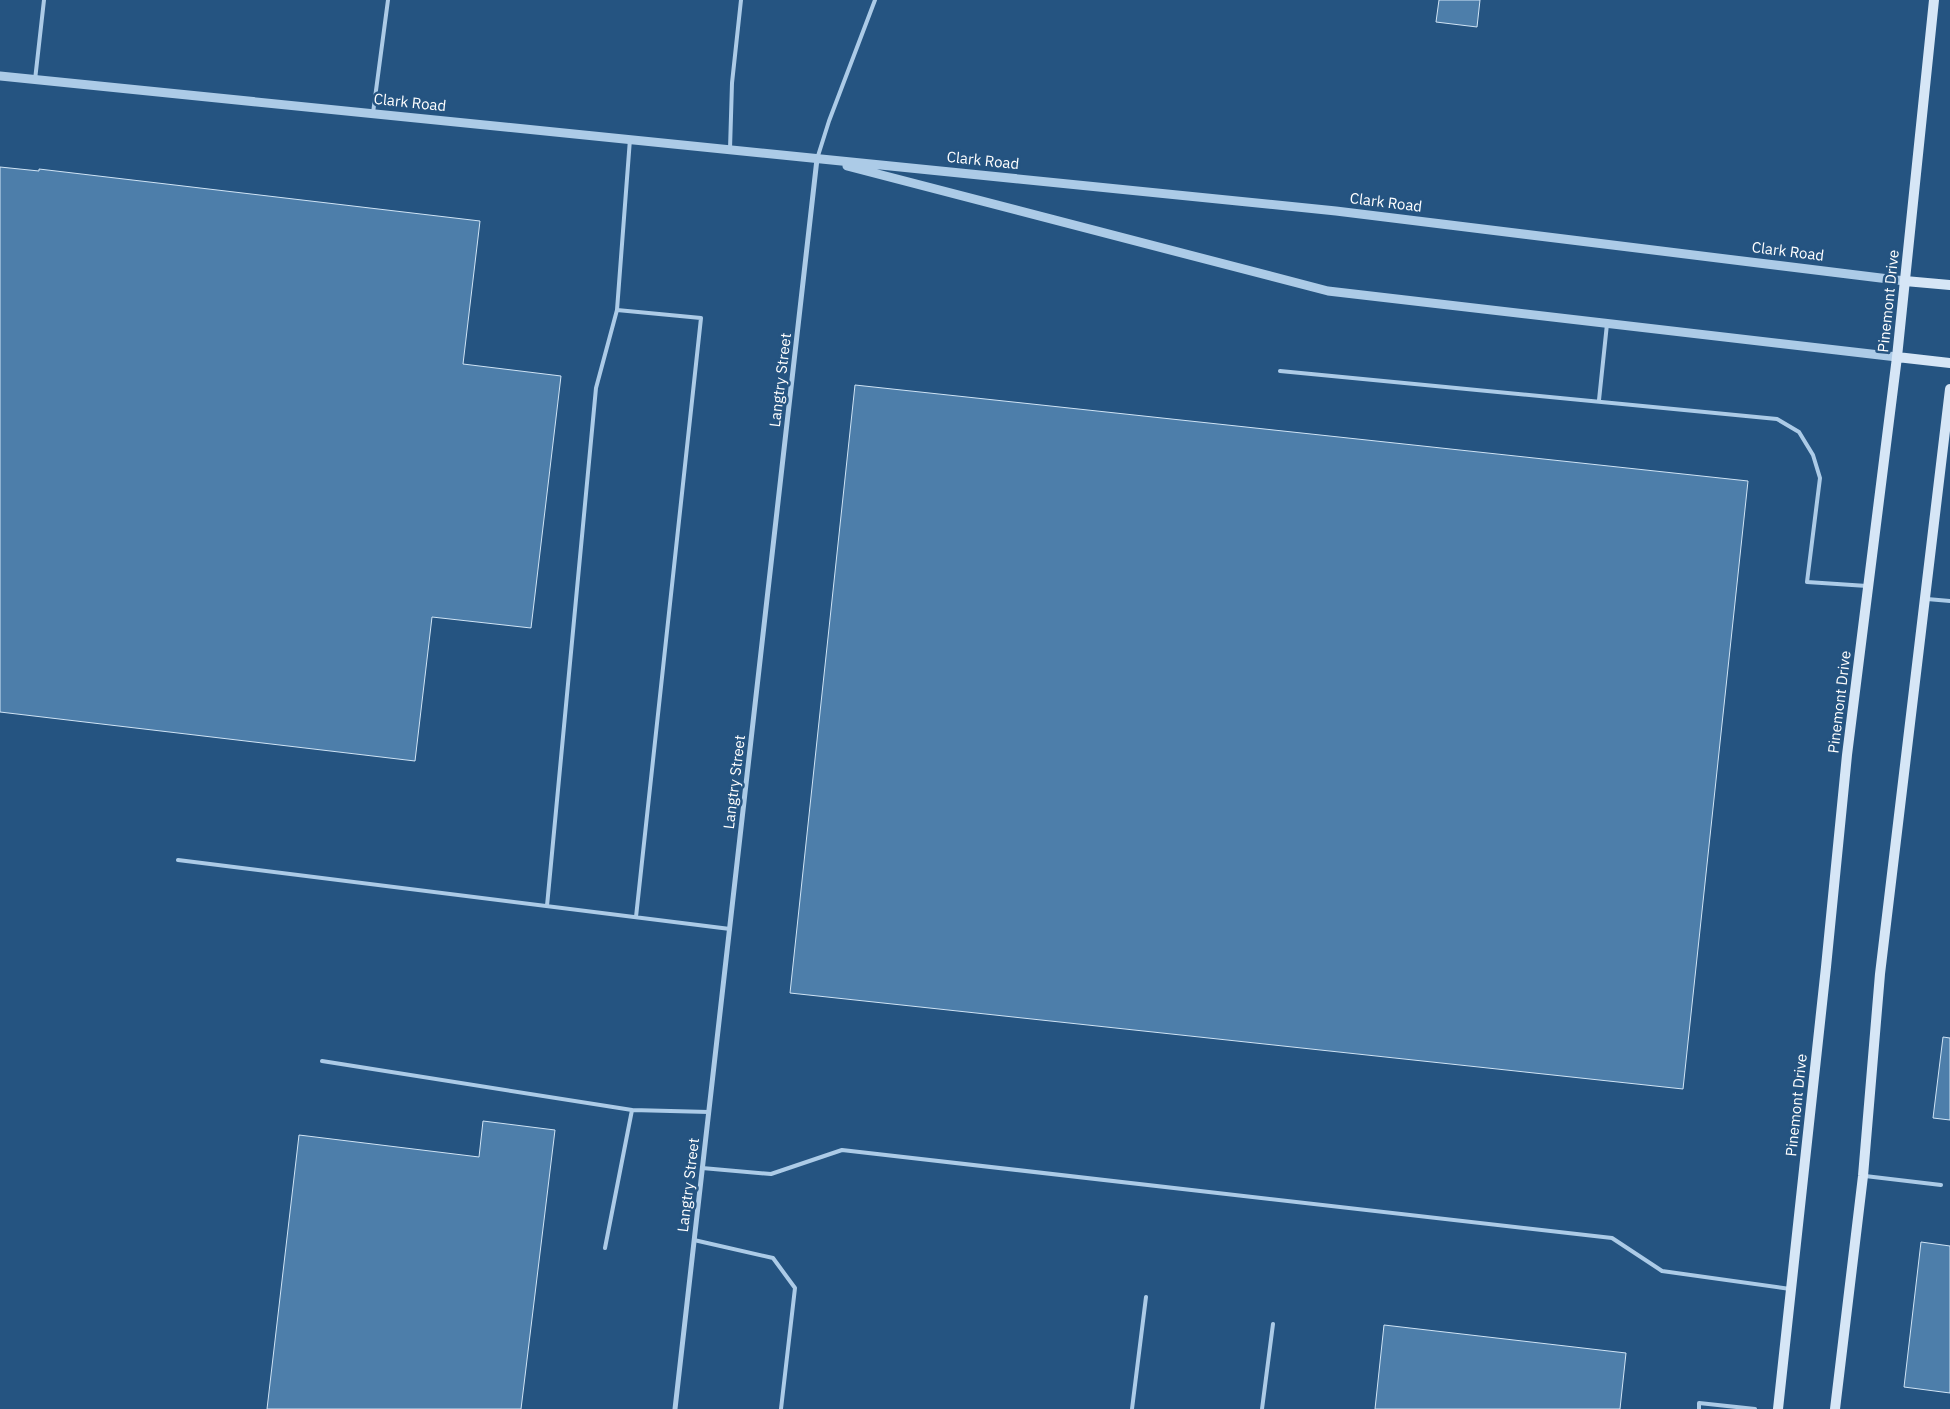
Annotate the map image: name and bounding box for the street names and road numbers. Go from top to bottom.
street label: Clark Road [373,89,447,115]
street label: Clark Road [946,147,1020,173]
street label: Clark Road [1349,188,1423,216]
street label: Clark Road [1751,237,1825,265]
street label: Pinemont Drive [1873,249,1903,353]
street label: Langtry Street [765,332,795,428]
street label: Pinemont Drive [1823,650,1855,754]
street label: Langtry Street [719,734,749,830]
street label: Pinemont Drive [1781,1053,1811,1157]
street label: Langtry Street [673,1137,703,1233]

